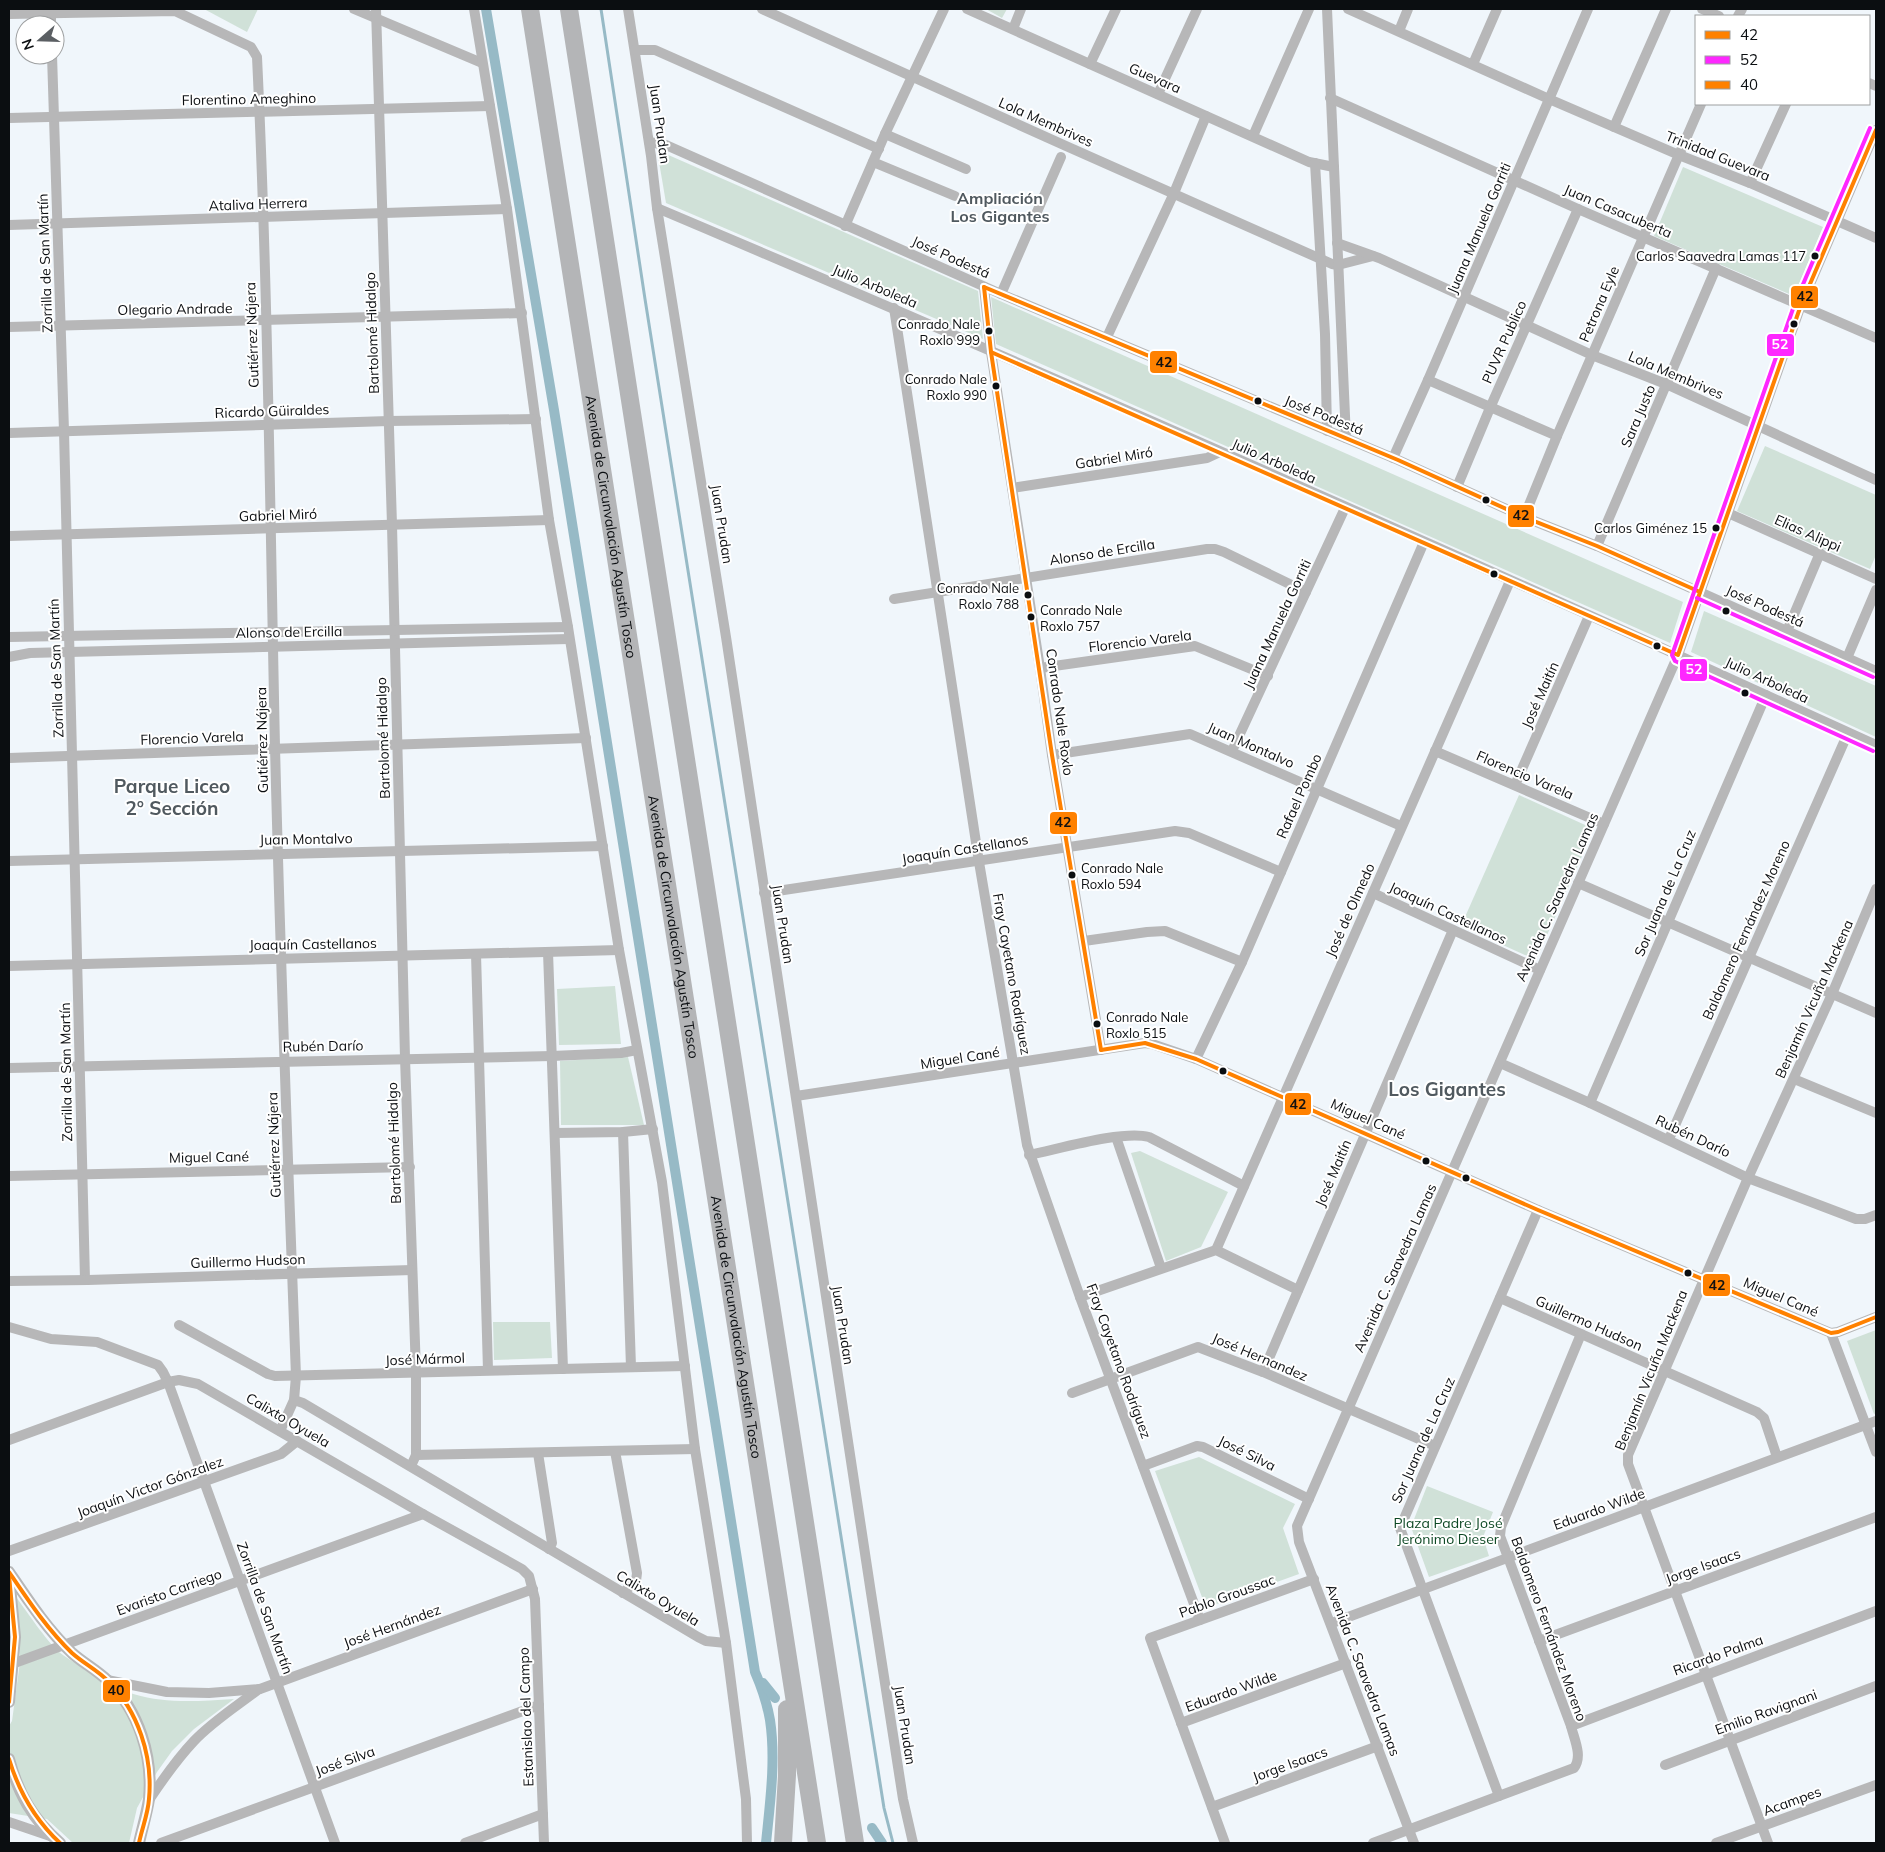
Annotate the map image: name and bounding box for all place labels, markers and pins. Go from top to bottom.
place label: Carlos Saavedra Lamas 117 [1636,248,1806,264]
marker: Carlos Saavedra Lamas 117 [1810,251,1820,261]
place label: Conrado Nale Roxlo 999 [898,316,980,348]
unlabelled marker [1789,319,1799,329]
marker: Conrado Nale Roxlo 999 [984,326,994,336]
place label: Conrado Nale Roxlo 990 [905,371,987,403]
marker: Conrado Nale Roxlo 990 [991,381,1001,391]
unlabelled marker [1253,396,1263,406]
unlabelled marker [1481,495,1491,505]
place label: Carlos Giménez 15 [1594,520,1707,536]
marker: Carlos Giménez 15 [1711,523,1721,533]
unlabelled marker [1489,569,1499,579]
place label: Conrado Nale Roxlo 788 [937,580,1019,612]
marker: Conrado Nale Roxlo 788 [1023,590,1033,600]
place label: Conrado Nale Roxlo 757 [1040,602,1122,634]
unlabelled marker [1721,606,1731,616]
marker: Conrado Nale Roxlo 757 [1026,612,1036,622]
unlabelled marker [1652,641,1662,651]
unlabelled marker [1740,688,1750,698]
place label: Conrado Nale Roxlo 594 [1081,860,1163,892]
marker: Conrado Nale Roxlo 594 [1067,870,1077,880]
place label: Conrado Nale Roxlo 515 [1106,1009,1188,1041]
marker: Conrado Nale Roxlo 515 [1092,1019,1102,1029]
unlabelled marker [1218,1066,1228,1076]
unlabelled marker [1421,1156,1431,1166]
unlabelled marker [1461,1173,1471,1183]
unlabelled marker [1683,1268,1693,1278]

